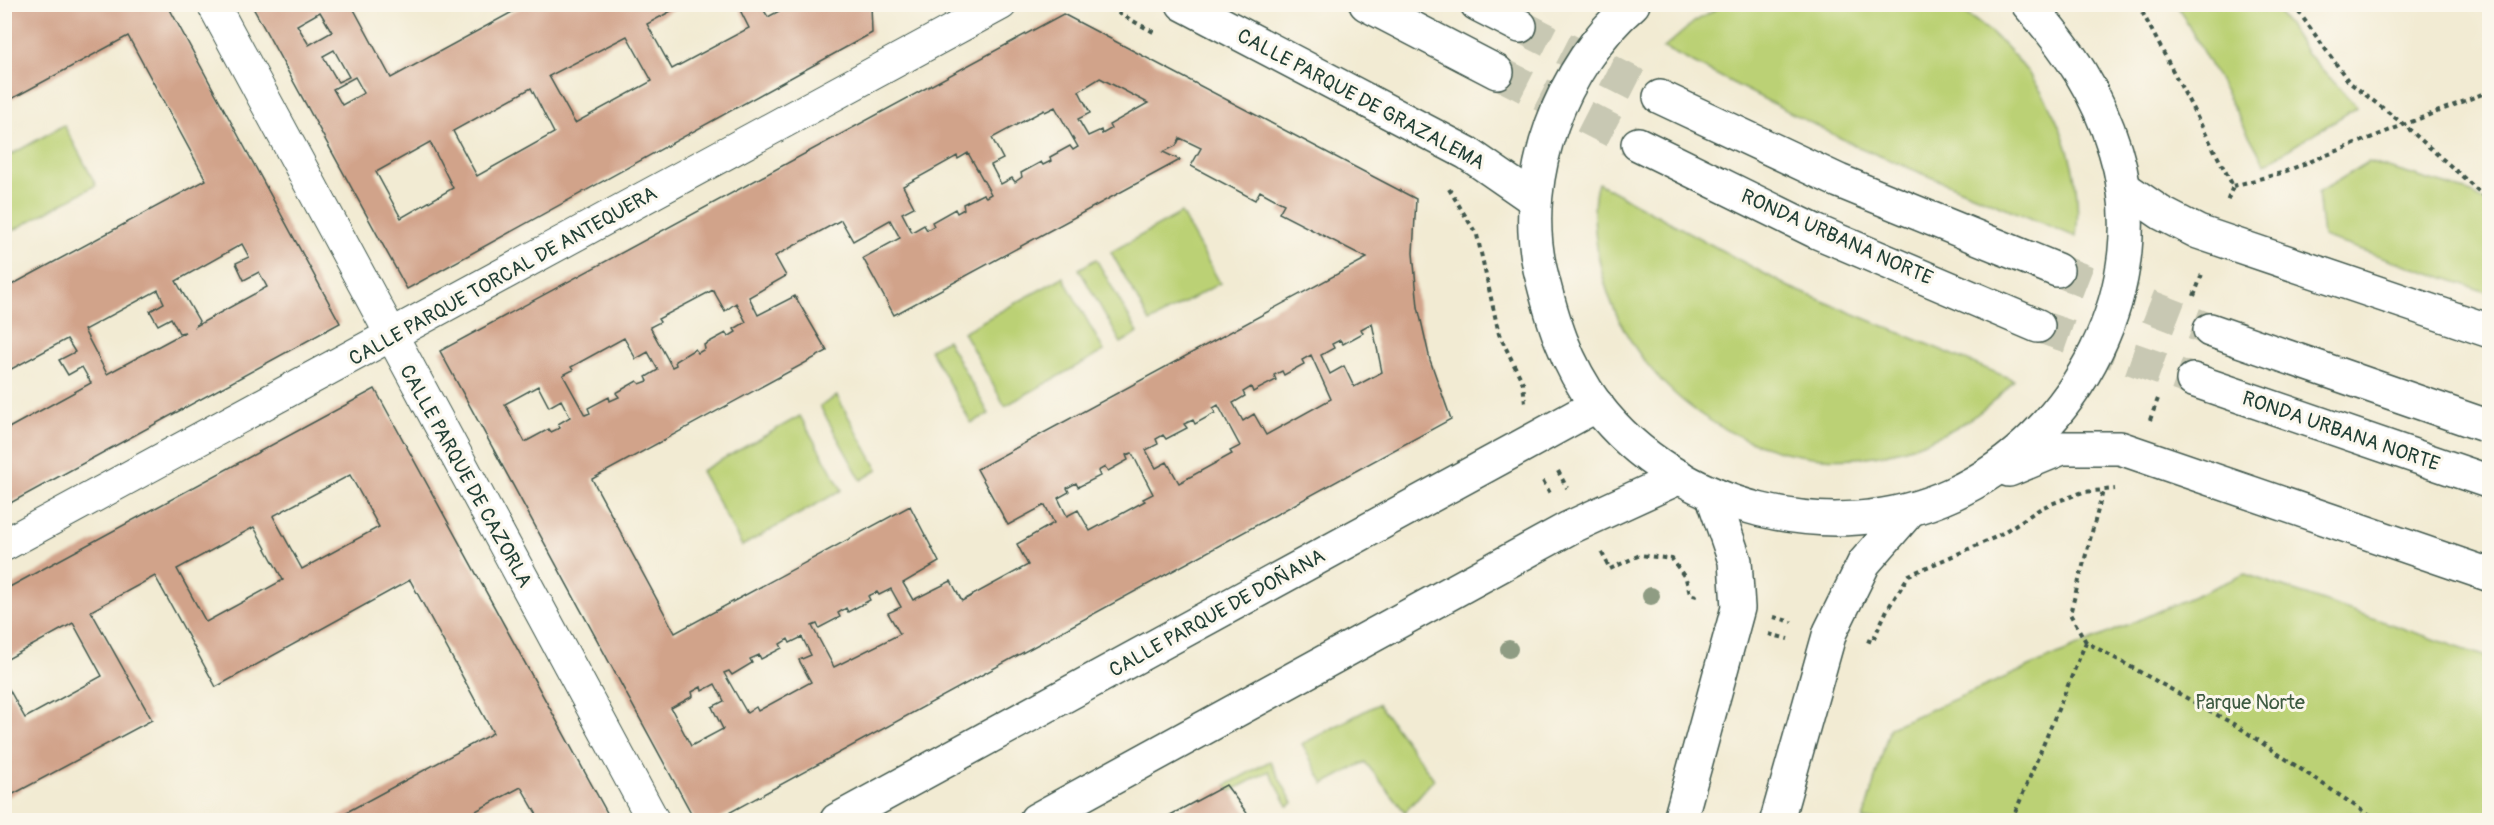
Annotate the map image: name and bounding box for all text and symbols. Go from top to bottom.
street label: CALLE PARQUE DE GRAZALEMA [1233,23,1489,175]
street label: CALLE PARQUE TORCAL DE ANTEQUERA [345,181,661,371]
street label: RONDA URBANA NORTE [1737,183,1937,291]
street label: CALLE PARQUE DE CAZORLA [394,360,538,592]
street label: RONDA URBANA NORTE [2239,385,2443,477]
street label: CALLE PARQUE DE DOÑANA [1105,543,1329,683]
park label: Parque Norte [2195,690,2305,715]

